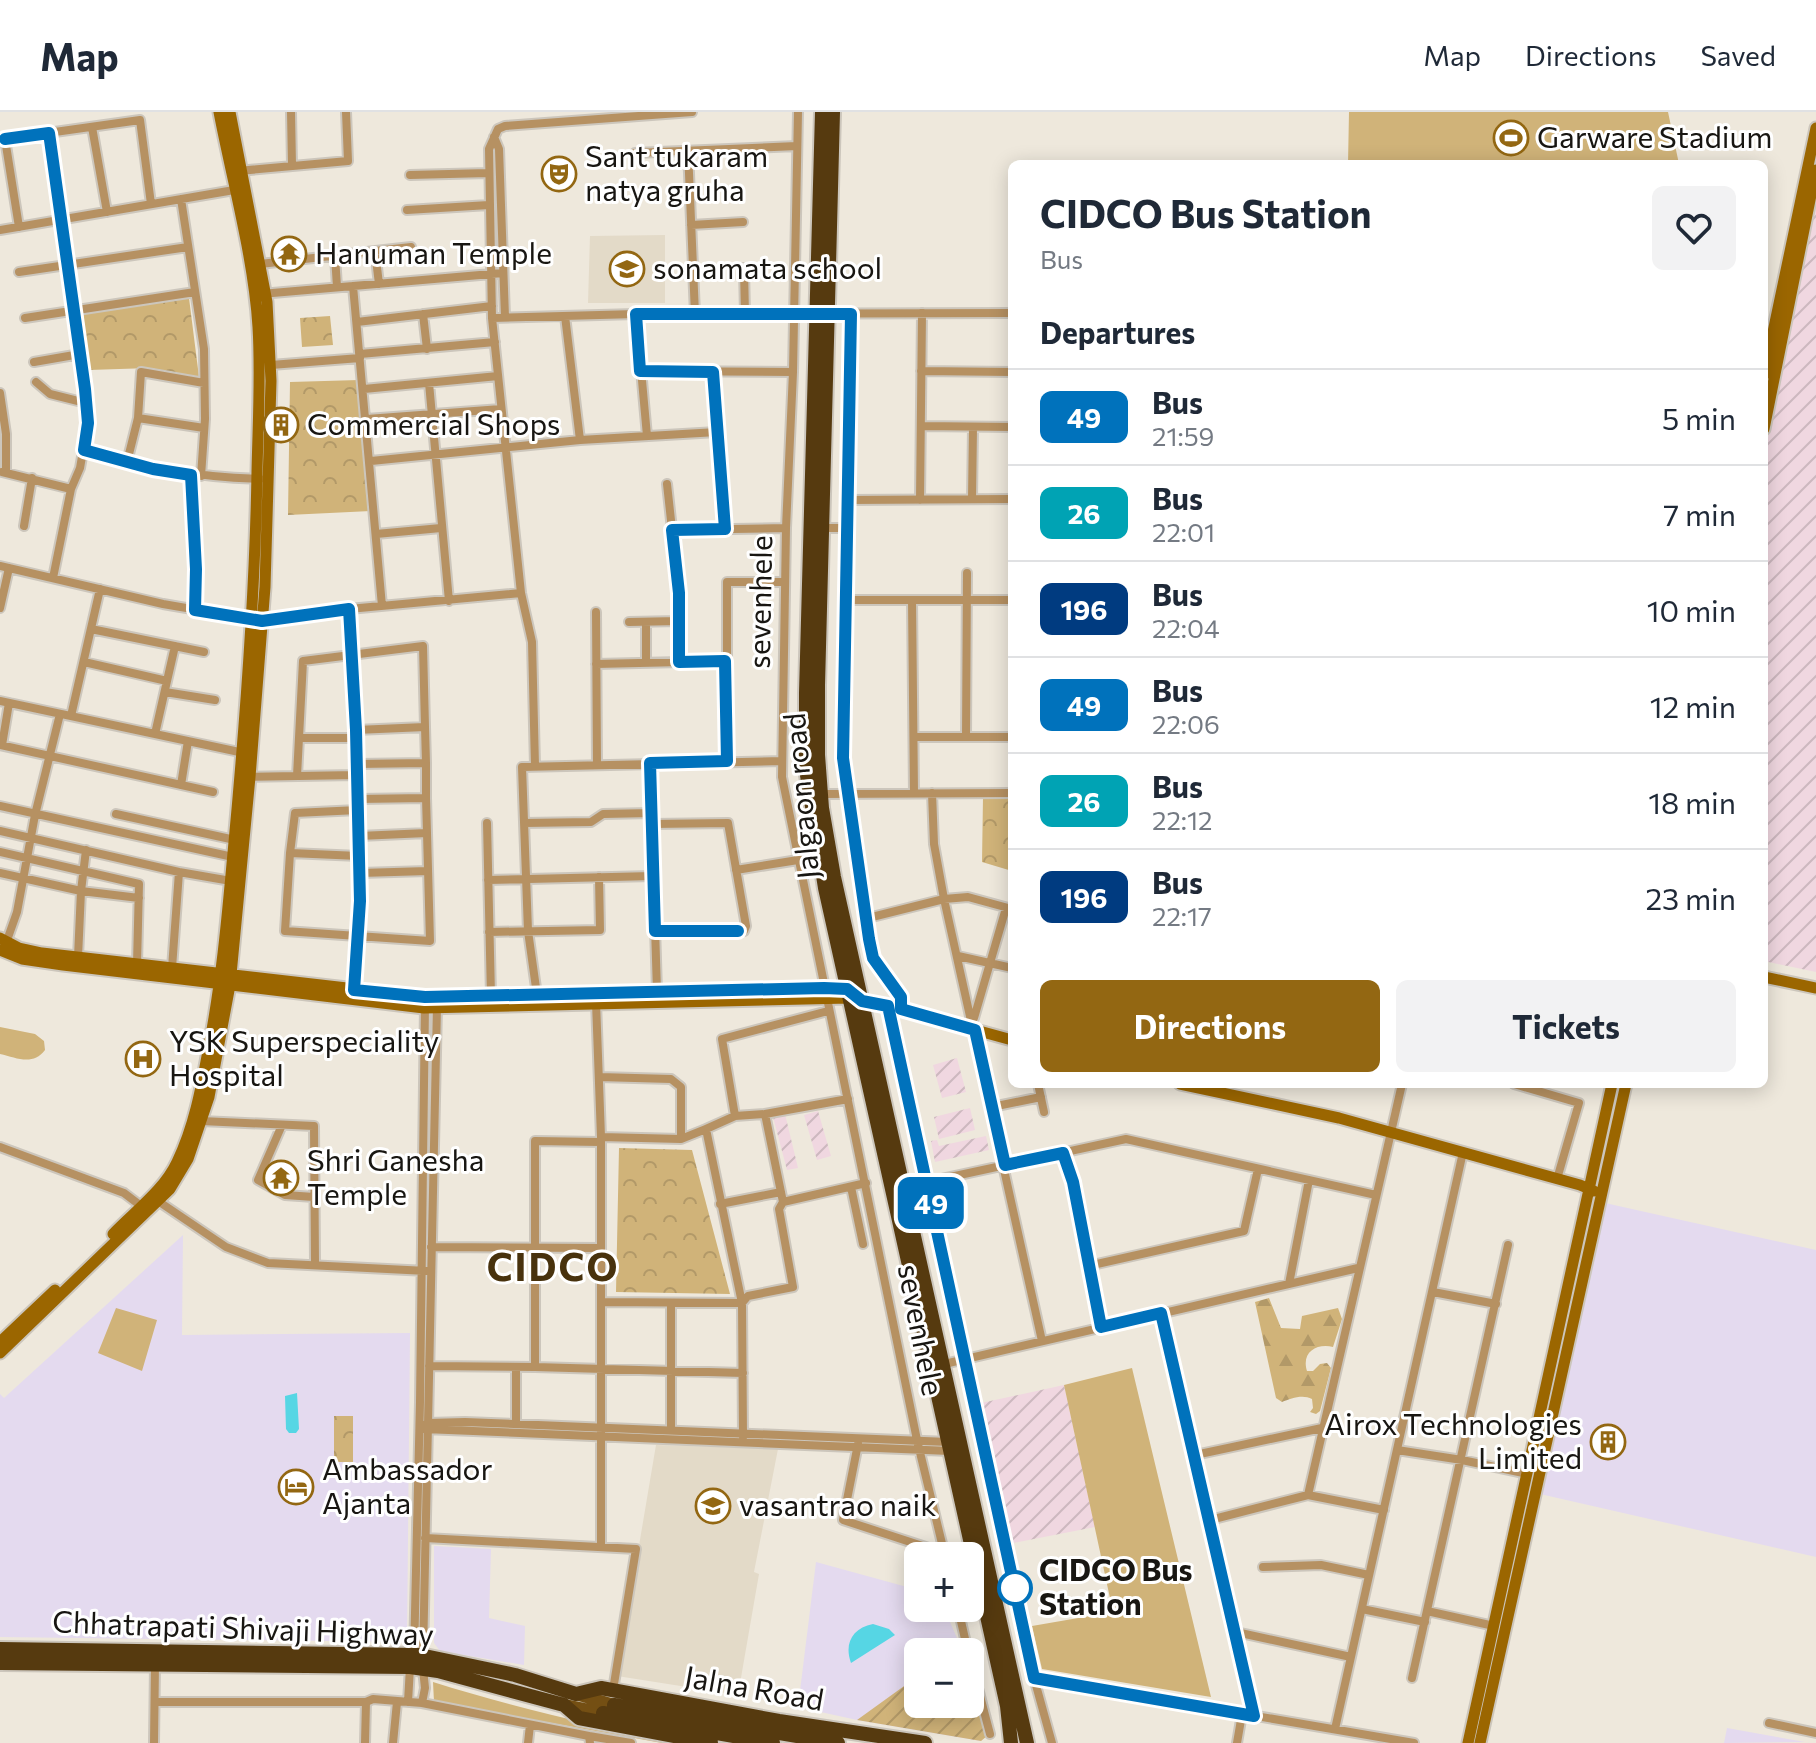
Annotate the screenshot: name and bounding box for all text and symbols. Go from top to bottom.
text: Map [40,32,119,79]
text: Map [1423,38,1481,72]
text: Directions [1525,38,1656,72]
text: Saved [1700,38,1776,72]
place label: Garware Stadium [1537,117,1772,154]
sports icon: Garware Stadium [1492,119,1530,157]
place label: Sant tukaram natya gruha [585,136,768,207]
theatre icon: Sant tukaram natya gruha [540,155,578,193]
button: heart [1652,186,1736,270]
text: CIDCO Bus Station [1040,189,1372,236]
place label: Hanuman Temple [315,233,552,270]
temple icon: Hanuman Temple [270,235,308,273]
text: Bus [1040,243,1083,274]
place label: sonamata school [653,248,882,285]
school or university icon: sonamata school [608,250,646,288]
text: Departures [1040,313,1195,350]
text: Bus [1152,383,1203,420]
text: 5 min [1662,399,1736,436]
text: 49 [1067,400,1101,434]
place label: Commercial Shops [307,404,561,441]
building icon: Commercial Shops [262,406,300,444]
text: 21:59 [1152,420,1214,451]
text: Bus [1152,479,1203,516]
text: 7 min [1663,495,1736,532]
text: 26 [1067,496,1101,530]
text: 22:01 [1152,516,1215,547]
street label: sevenhele [739,535,778,669]
text: Bus [1152,575,1203,612]
text: 10 min [1647,591,1736,628]
text: 196 [1060,592,1108,626]
text: 22:04 [1152,612,1220,643]
text: Bus [1152,671,1203,708]
text: 12 min [1650,687,1736,724]
text: 49 [1067,688,1101,722]
text: 22:06 [1152,708,1220,739]
street label: Jalgaon road [774,711,825,881]
text: Bus [1152,767,1203,804]
text: 18 min [1648,783,1736,820]
text: 26 [1067,784,1101,818]
text: 22:12 [1152,804,1213,835]
text: Bus [1152,863,1203,900]
text: 23 min [1645,879,1736,916]
text: 196 [1060,880,1108,914]
text: 22:17 [1152,900,1212,931]
button: Directions [1040,980,1380,1072]
button: Tickets [1396,980,1736,1072]
place label: YSK Superspeciality Hospital [169,1021,439,1092]
hospital icon: YSK Superspeciality Hospital [124,1040,162,1078]
place label: Shri Ganesha Temple [307,1140,484,1211]
temple icon: Shri Ganesha Temple [262,1159,300,1197]
line badge: 49 [895,1177,967,1229]
text: 49 [914,1186,948,1220]
district label: CIDCO [487,1242,619,1289]
street label: sevenhele [892,1261,953,1399]
place label: Airox Technologies Limited [1324,1404,1582,1475]
building icon: Airox Technologies Limited [1589,1423,1627,1461]
place label: Ambassador Ajanta [322,1449,493,1520]
hotel icon: Ambassador Ajanta [277,1468,315,1506]
place label: vasantrao naik [739,1485,937,1522]
school or university icon: vasantrao naik [694,1487,732,1525]
map controls [904,1542,984,1718]
button: + [904,1542,984,1622]
place label: CIDCO Bus Station [1039,1550,1193,1621]
marker: CIDCO Bus Station [998,1571,1032,1605]
street label: Chhatrapati Shivaji Highway [52,1601,434,1652]
button: − [904,1638,984,1718]
street label: Jalna Road [682,1656,827,1717]

